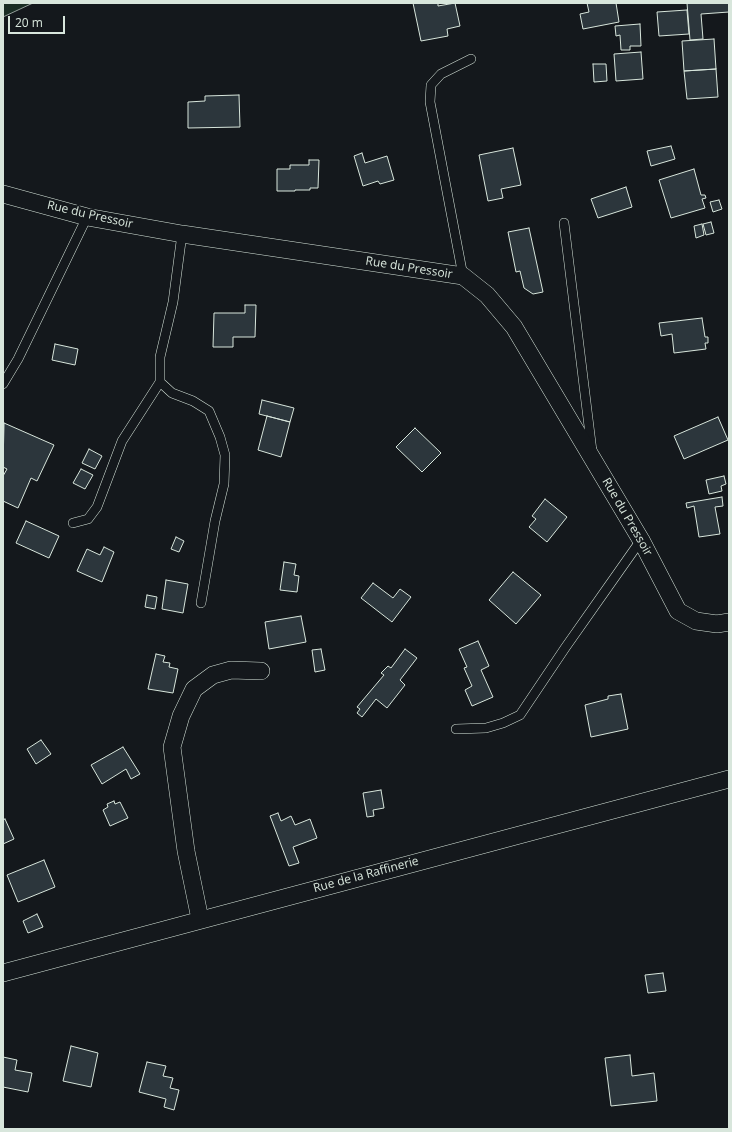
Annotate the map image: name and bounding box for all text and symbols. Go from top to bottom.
scale bar [10,8,67,34]
text: 20 m [15,14,43,31]
street label: Rue du Pressoir [46,198,134,232]
street label: Rue du Pressoir [364,254,454,282]
street label: Rue du Pressoir [599,475,655,559]
street label: Rue de la Raffinerie [312,854,420,896]

